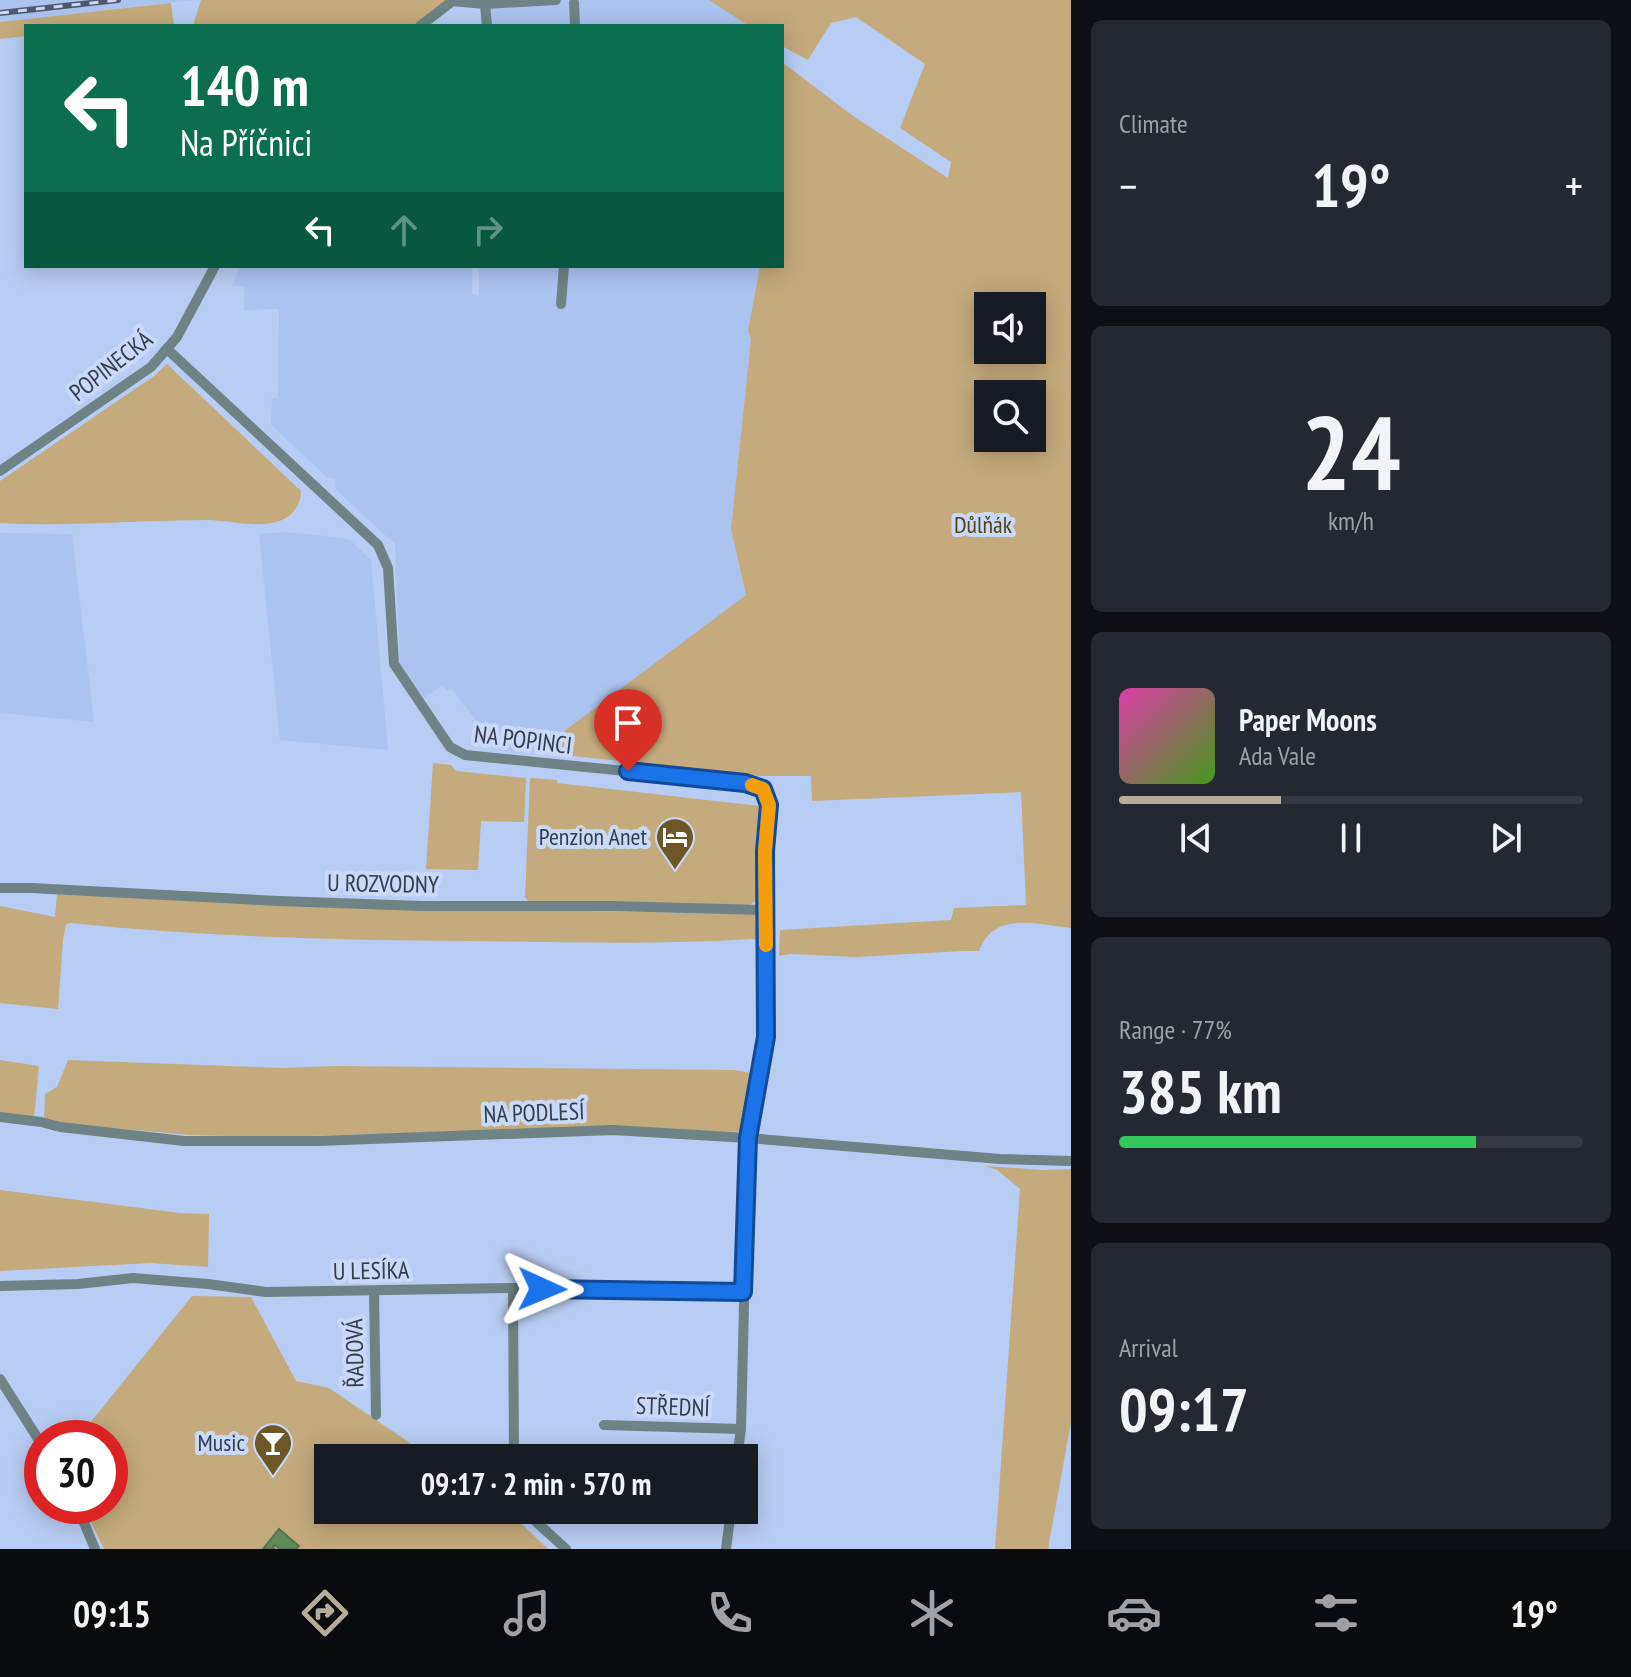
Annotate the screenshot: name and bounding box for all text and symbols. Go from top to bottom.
text: 140 m [180,49,309,121]
icon: left [48,56,152,160]
text: Climate [1119,107,1188,140]
text: Na Příčnici [180,119,312,166]
text: 19° [1311,146,1391,224]
text: − [1119,157,1137,214]
text: + [1565,157,1583,214]
icon: left [298,208,342,252]
icon: ahead [382,208,426,252]
icon: right [466,208,510,252]
map controls [974,292,1046,452]
button: sound [974,292,1046,364]
street label: POPINECKÁ [63,323,159,408]
button: search [974,380,1046,452]
text: 24 [1301,384,1401,519]
text: km/h [1328,504,1374,537]
park label: Důlňák [954,509,1013,540]
pin [594,689,662,771]
text: Paper Moons [1239,700,1377,739]
icon: arrive [606,701,650,745]
street label: NA POPINCI [472,718,574,761]
text: Ada Vale [1239,739,1316,772]
hotel icon: Penzion Anet [654,816,696,871]
icon: previous [1174,816,1218,860]
icon: pause [1329,816,1373,860]
icon: next [1484,816,1528,860]
place label: Penzion Anet [539,821,647,852]
street label: U ROZVODNY [327,867,439,900]
text: Range · 77% [1119,1013,1232,1046]
text: 385 km [1119,1052,1282,1130]
street label: NA PODLESÍ [483,1095,585,1130]
position arrow [500,1247,584,1331]
street label: U LESÍKA [333,1254,410,1287]
street label: ŘADOVÁ [338,1318,371,1388]
text: Arrival [1119,1331,1178,1364]
text: 09:17 [1119,1370,1249,1448]
street label: STŘEDNÍ [636,1390,711,1423]
speed limit sign: 30 [24,1420,128,1524]
bar icon: Music [252,1422,294,1477]
place label: Music [197,1427,245,1458]
text: 09:17 · 2 min · 570 m [421,1464,651,1503]
icon: directions [297,1585,353,1641]
icon: music [499,1585,555,1641]
icon: phone [702,1585,758,1641]
icon: climate [904,1585,960,1641]
icon: car [1106,1585,1162,1641]
icon: filters [1308,1585,1364,1641]
text: 09:15 [73,1590,151,1637]
text: 19° [1510,1590,1558,1637]

